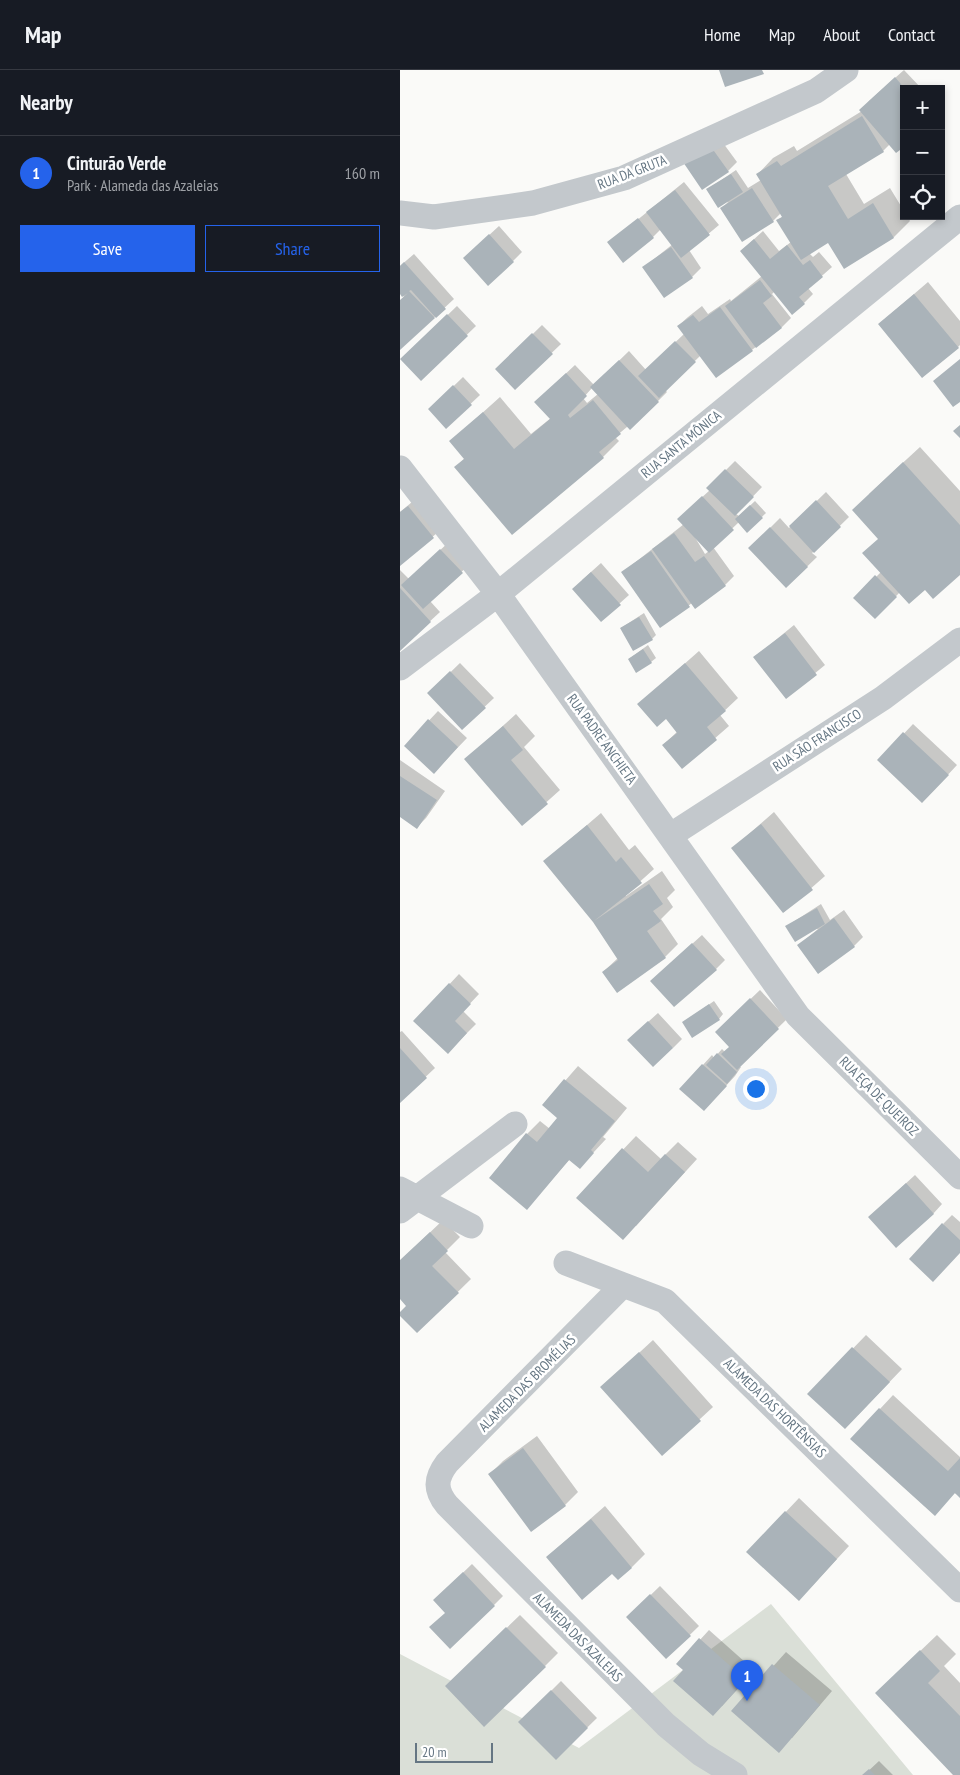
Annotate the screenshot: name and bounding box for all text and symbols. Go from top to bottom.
text: Map [25,19,62,50]
text: Home [704,23,741,46]
text: Map [769,23,795,46]
text: About [823,23,860,46]
text: Contact [888,23,935,46]
map controls [900,85,945,220]
button: + [900,85,945,130]
text: Nearby [20,89,73,116]
button: − [900,130,945,175]
text: Cinturão Verde [67,151,166,175]
street label: RUA DA GRUTA [595,151,669,193]
text: 1 [32,163,40,183]
text: 160 m [345,163,380,183]
text: Park · Alameda das Azaleias [67,175,218,195]
button: locate [900,175,945,220]
button: Save [20,225,195,272]
button: Share [205,225,380,272]
street label: RUA SANTA MÔNICA [637,406,725,482]
street label: RUA PADRE ANCHIETA [563,690,641,788]
street label: RUA SÃO FRANCISCO [769,705,865,775]
street label: RUA EÇA DE QUEIROZ [836,1053,922,1139]
your location [743,1076,769,1102]
street label: ALAMEDA DAS BROMÉLIAS [475,1331,579,1435]
street label: ALAMEDA DAS HORTÊNSIAS [720,1354,830,1462]
street label: ALAMEDA DAS AZALEIAS [529,1588,627,1686]
pin: 1 [731,1660,763,1701]
scale bar [415,1740,492,1763]
text: 20 m [422,1743,447,1761]

